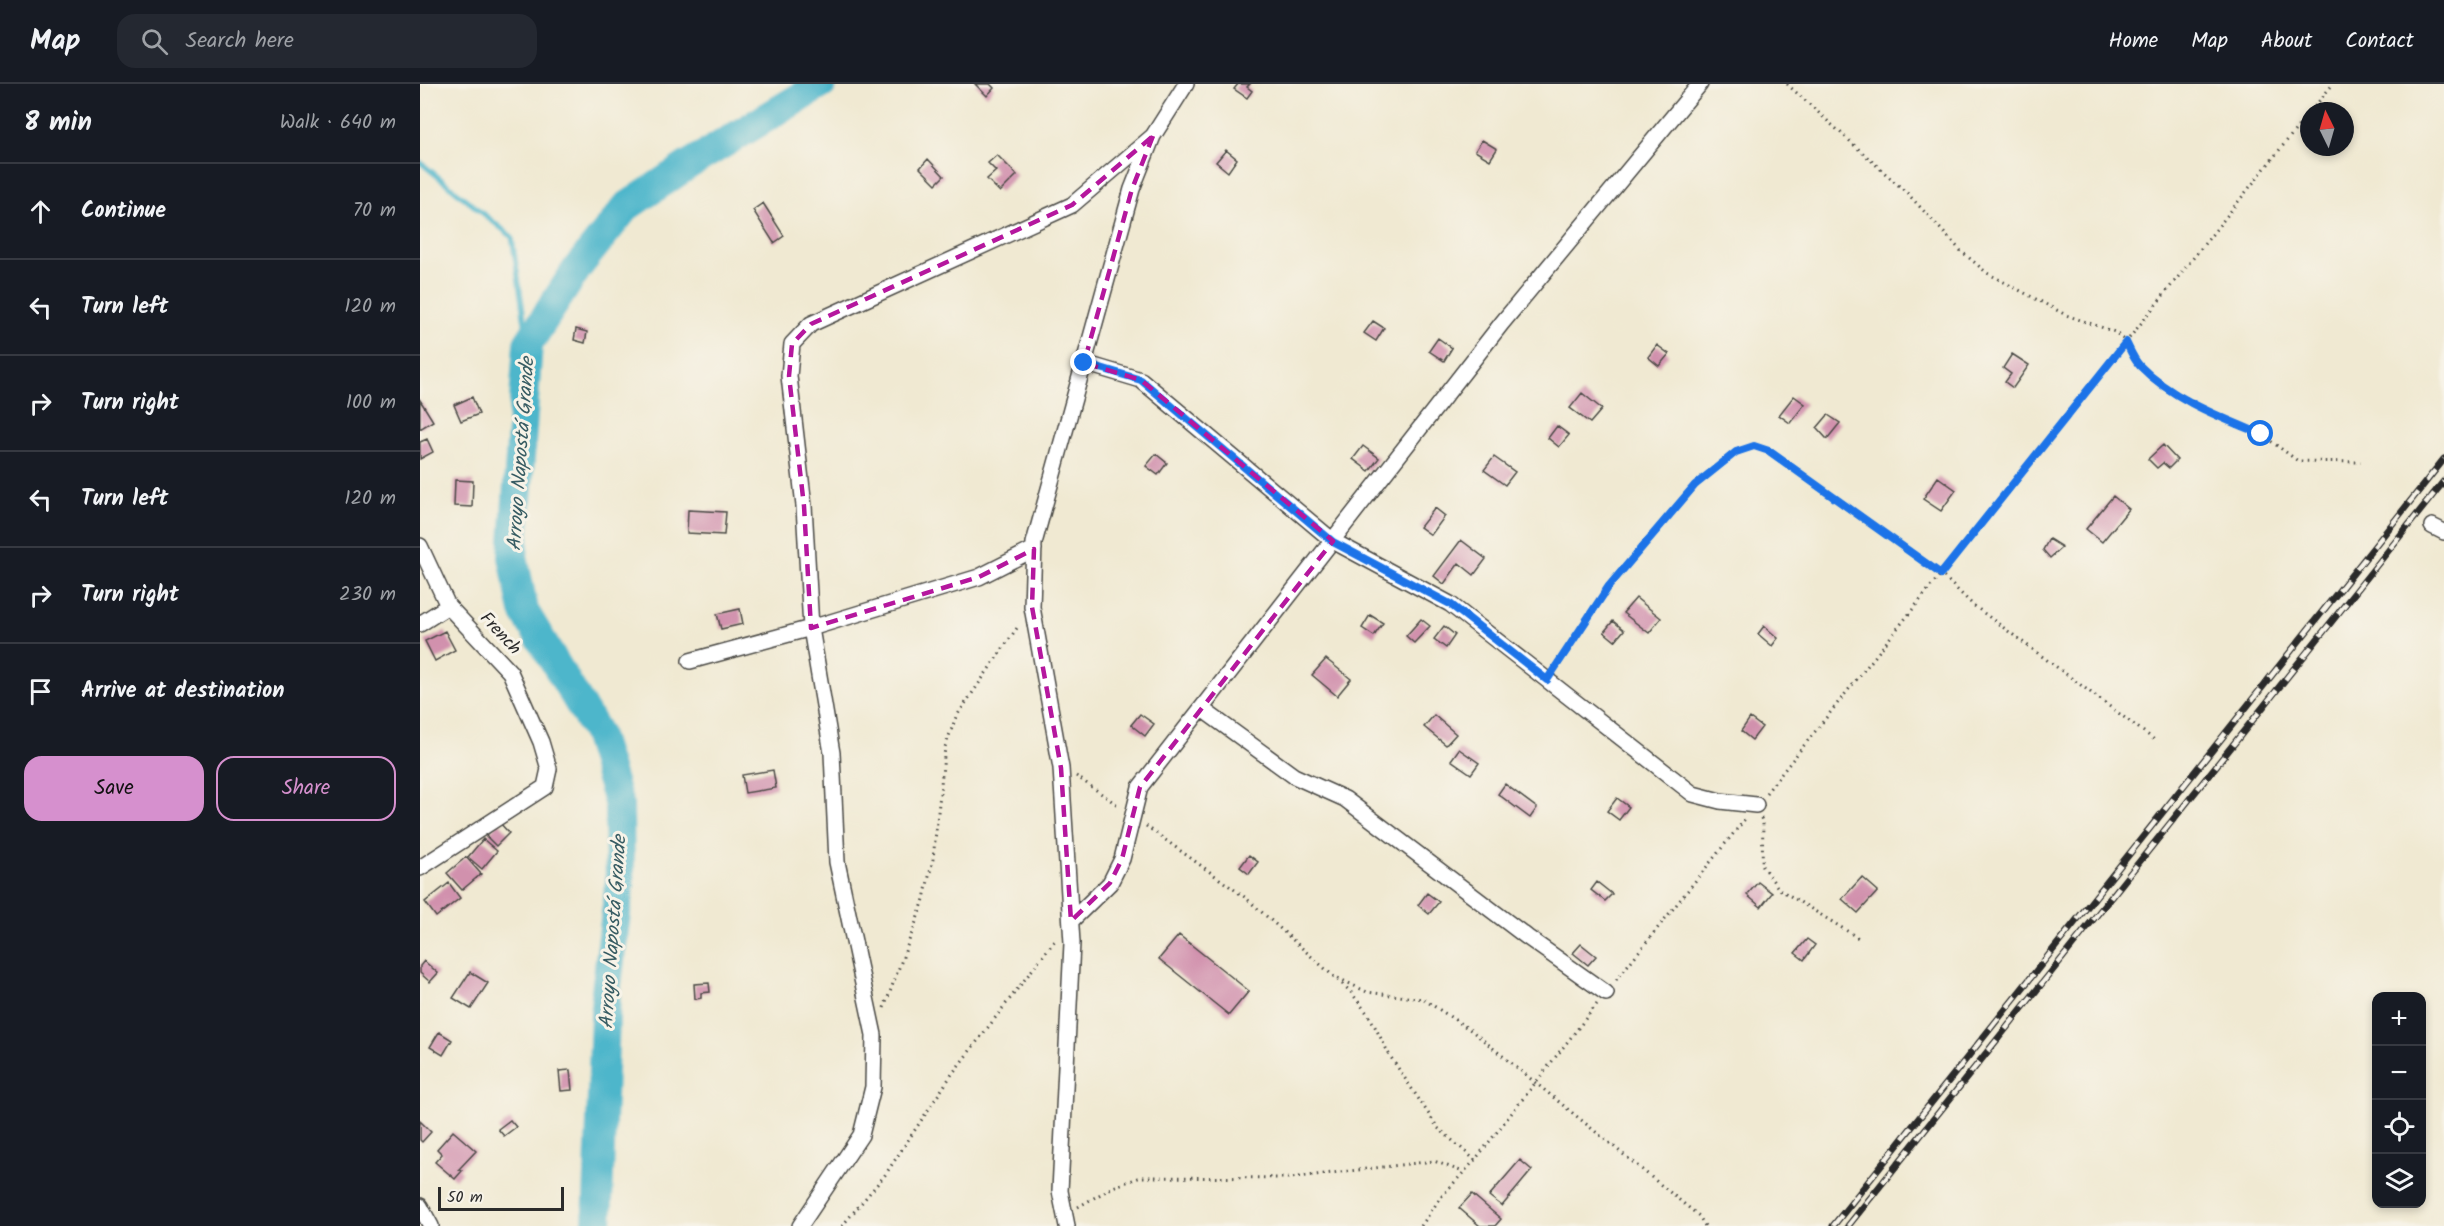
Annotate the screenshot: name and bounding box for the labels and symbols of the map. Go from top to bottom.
north arrow [2300,102,2354,156]
route end [1070,349,1096,375]
water label: Arroyo Napostá Grande [499,354,545,552]
route start [2247,420,2273,446]
street label: French [472,606,528,662]
water label: Arroyo Napostá Grande [591,832,637,1030]
scale bar [438,1184,564,1212]

